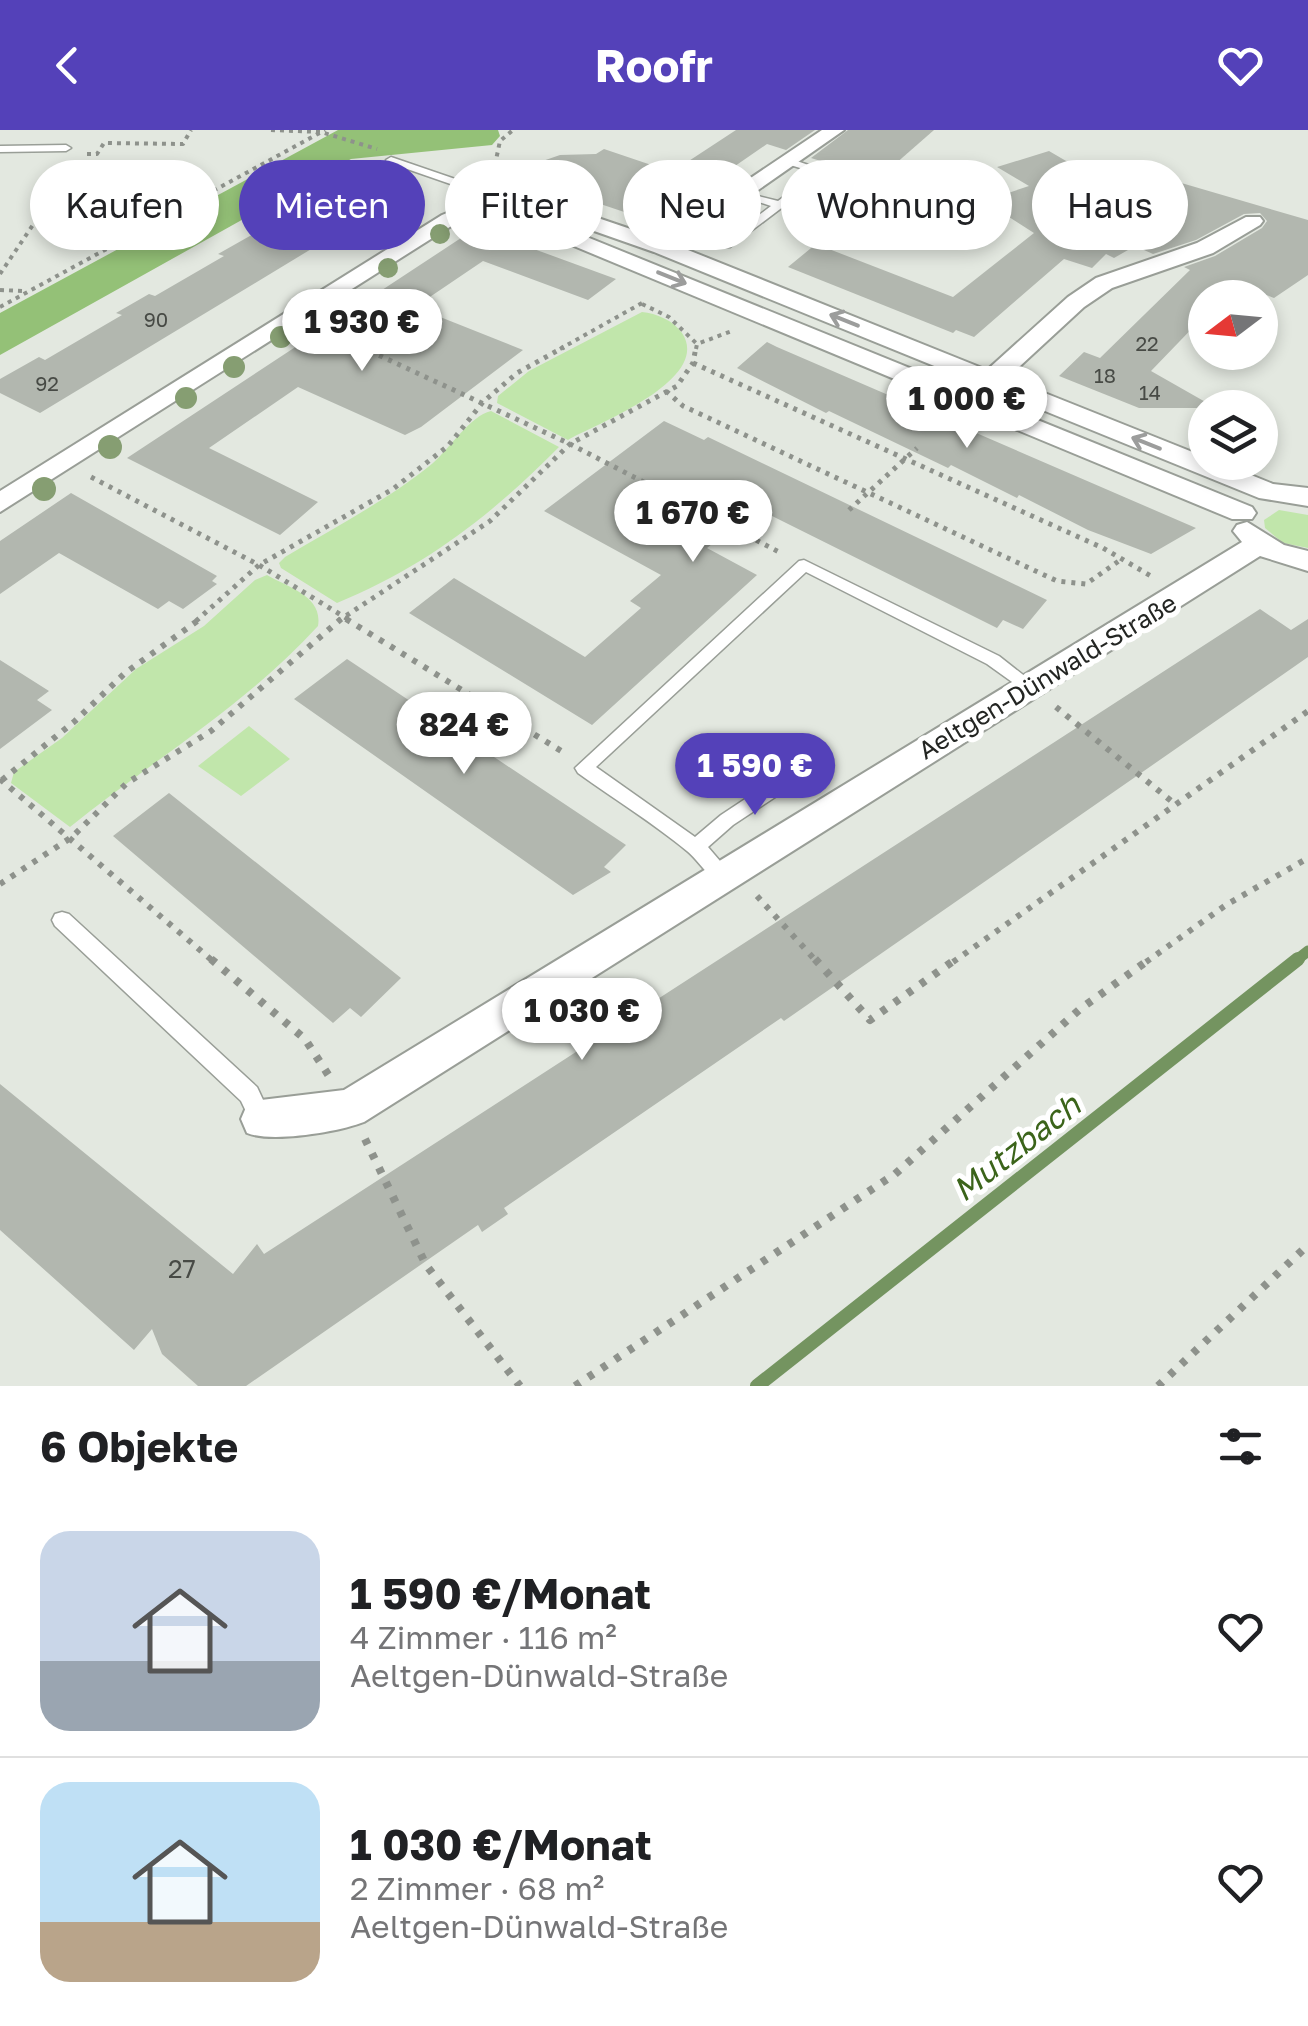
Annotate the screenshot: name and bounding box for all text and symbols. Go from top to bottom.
icon: back [40,38,95,93]
text: Roofr [595,38,713,92]
icon: heart [1213,38,1268,93]
chip: Kaufen [30,160,219,250]
chip: Mieten [239,160,425,250]
chip: Filter [445,160,603,250]
chip: Neu [623,160,761,250]
chip: Wohnung [781,160,1012,250]
chip: Haus [1032,160,1188,250]
one-way arrow [656,271,687,289]
north arrow [1188,280,1278,370]
map controls [1188,280,1278,480]
pin: 1 930 € [270,289,454,374]
text: 1 930 € [304,302,420,340]
house number: 90 [144,307,168,331]
one-way arrow [830,310,860,328]
house number: 22 [1135,331,1159,355]
house number: 18 [1094,363,1116,387]
pin: 1 000 € [875,366,1059,451]
house number: 92 [35,371,59,395]
text: 1 000 € [908,379,1026,417]
house number: 14 [1139,380,1161,404]
button: layers [1188,390,1278,480]
one-way arrow [1131,432,1161,450]
pin: 1 670 € [601,480,785,565]
text: 1 670 € [636,493,750,531]
street label: Aeltgen-Dünwald-Straße [912,587,1182,765]
pin: 824 € [394,692,534,777]
text: 824 € [419,705,509,743]
pin: 1 590 € [663,733,847,818]
text: 1 590 € [697,746,813,784]
pin: 1 030 € [490,978,674,1063]
text: 1 030 € [524,991,640,1029]
water label: Mutzbach [945,1085,1088,1209]
house number: 27 [168,1253,196,1284]
icon: filters [1213,1419,1268,1474]
text: 6 Objekte [40,1421,238,1471]
text: 1 590 €/Monat [350,1568,651,1618]
icon: home [120,1571,240,1691]
icon: heart [1213,1604,1268,1659]
text: 4 Zimmer · 116 m² [350,1618,617,1656]
text: Aeltgen-Dünwald-Straße [350,1656,728,1694]
text: 1 030 €/Monat [350,1819,652,1869]
icon: home [120,1822,240,1942]
icon: heart [1213,1855,1268,1910]
text: 2 Zimmer · 68 m² [350,1869,604,1907]
text: Aeltgen-Dünwald-Straße [350,1907,728,1945]

